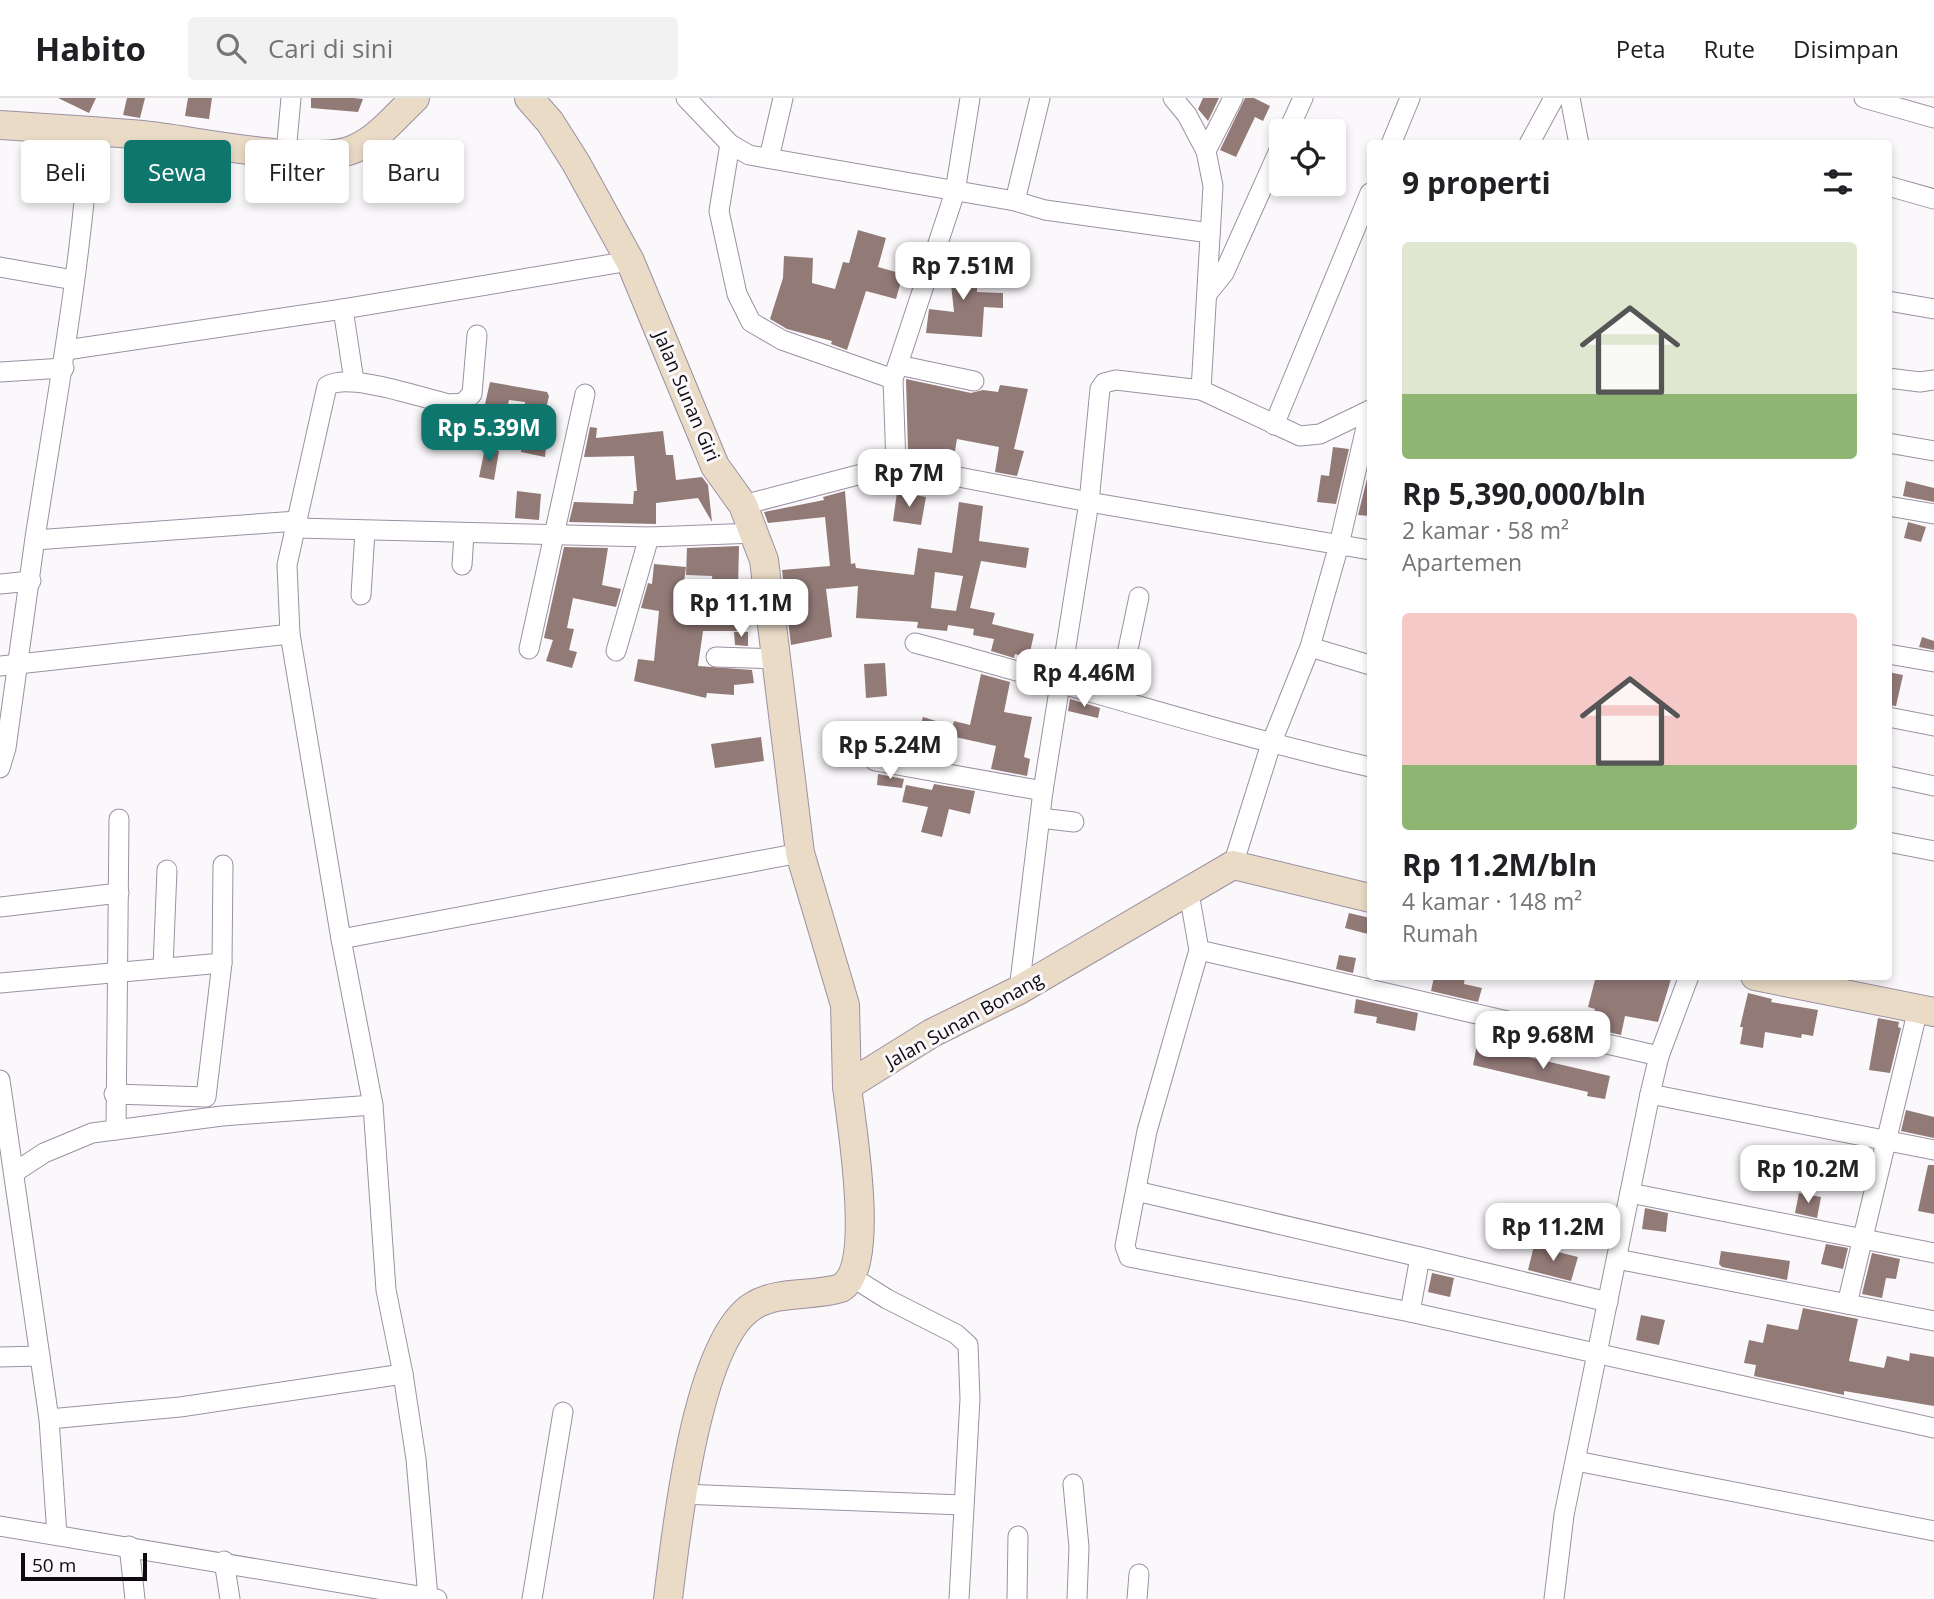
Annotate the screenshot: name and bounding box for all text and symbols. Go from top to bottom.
search box [188,17,678,80]
text: Habito [35,26,146,71]
icon: search [212,29,250,67]
text: Cari di sini [268,30,393,66]
text: Peta [1616,32,1666,65]
text: Rute [1704,32,1755,65]
text: Disimpan [1793,32,1899,65]
map controls [1269,119,1346,196]
button: locate [1269,119,1346,196]
chip: Beli [21,140,110,203]
chip: Sewa [124,140,231,203]
chip: Filter [245,140,349,203]
chip: Baru [363,140,464,203]
text: 9 properti [1402,162,1551,203]
icon: filters [1819,163,1857,201]
pin: Rp 7.51M [891,242,1035,302]
text: Rp 7.51M [911,249,1015,281]
icon: home [1567,287,1693,413]
street label: Jalan Sunan Giri [647,325,726,465]
pin: Rp 5.39M [417,404,561,464]
text: Rp 5.39M [437,411,541,443]
pin: Rp 7M [860,450,958,509]
text: Rp 7M [874,456,944,488]
text: Rp 5,390,000/bln [1402,473,1646,514]
text: 2 kamar · 58 m² [1402,514,1569,546]
text: Apartemen [1402,546,1522,578]
pin: Rp 11.1M [669,580,813,639]
text: Rp 11.1M [689,586,793,618]
pin: Rp 4.46M [1012,650,1156,709]
text: Rp 4.46M [1032,656,1136,688]
icon: home [1567,658,1693,784]
pin: Rp 5.24M [818,722,962,781]
text: Rp 5.24M [838,728,942,760]
text: Rp 11.2M/bln [1402,844,1597,885]
text: 4 kamar · 148 m² [1402,885,1582,917]
text: Rumah [1402,917,1478,949]
street label: Jalan Sunan Bonang [879,966,1047,1075]
pin: Rp 9.68M [1471,1012,1615,1071]
text: Rp 9.68M [1491,1018,1595,1050]
pin: Rp 10.2M [1736,1146,1880,1205]
text: Rp 10.2M [1756,1152,1860,1184]
pin: Rp 11.2M [1481,1204,1625,1263]
text: Rp 11.2M [1501,1210,1605,1242]
scale bar [21,1550,147,1582]
text: 50 m [32,1552,76,1578]

